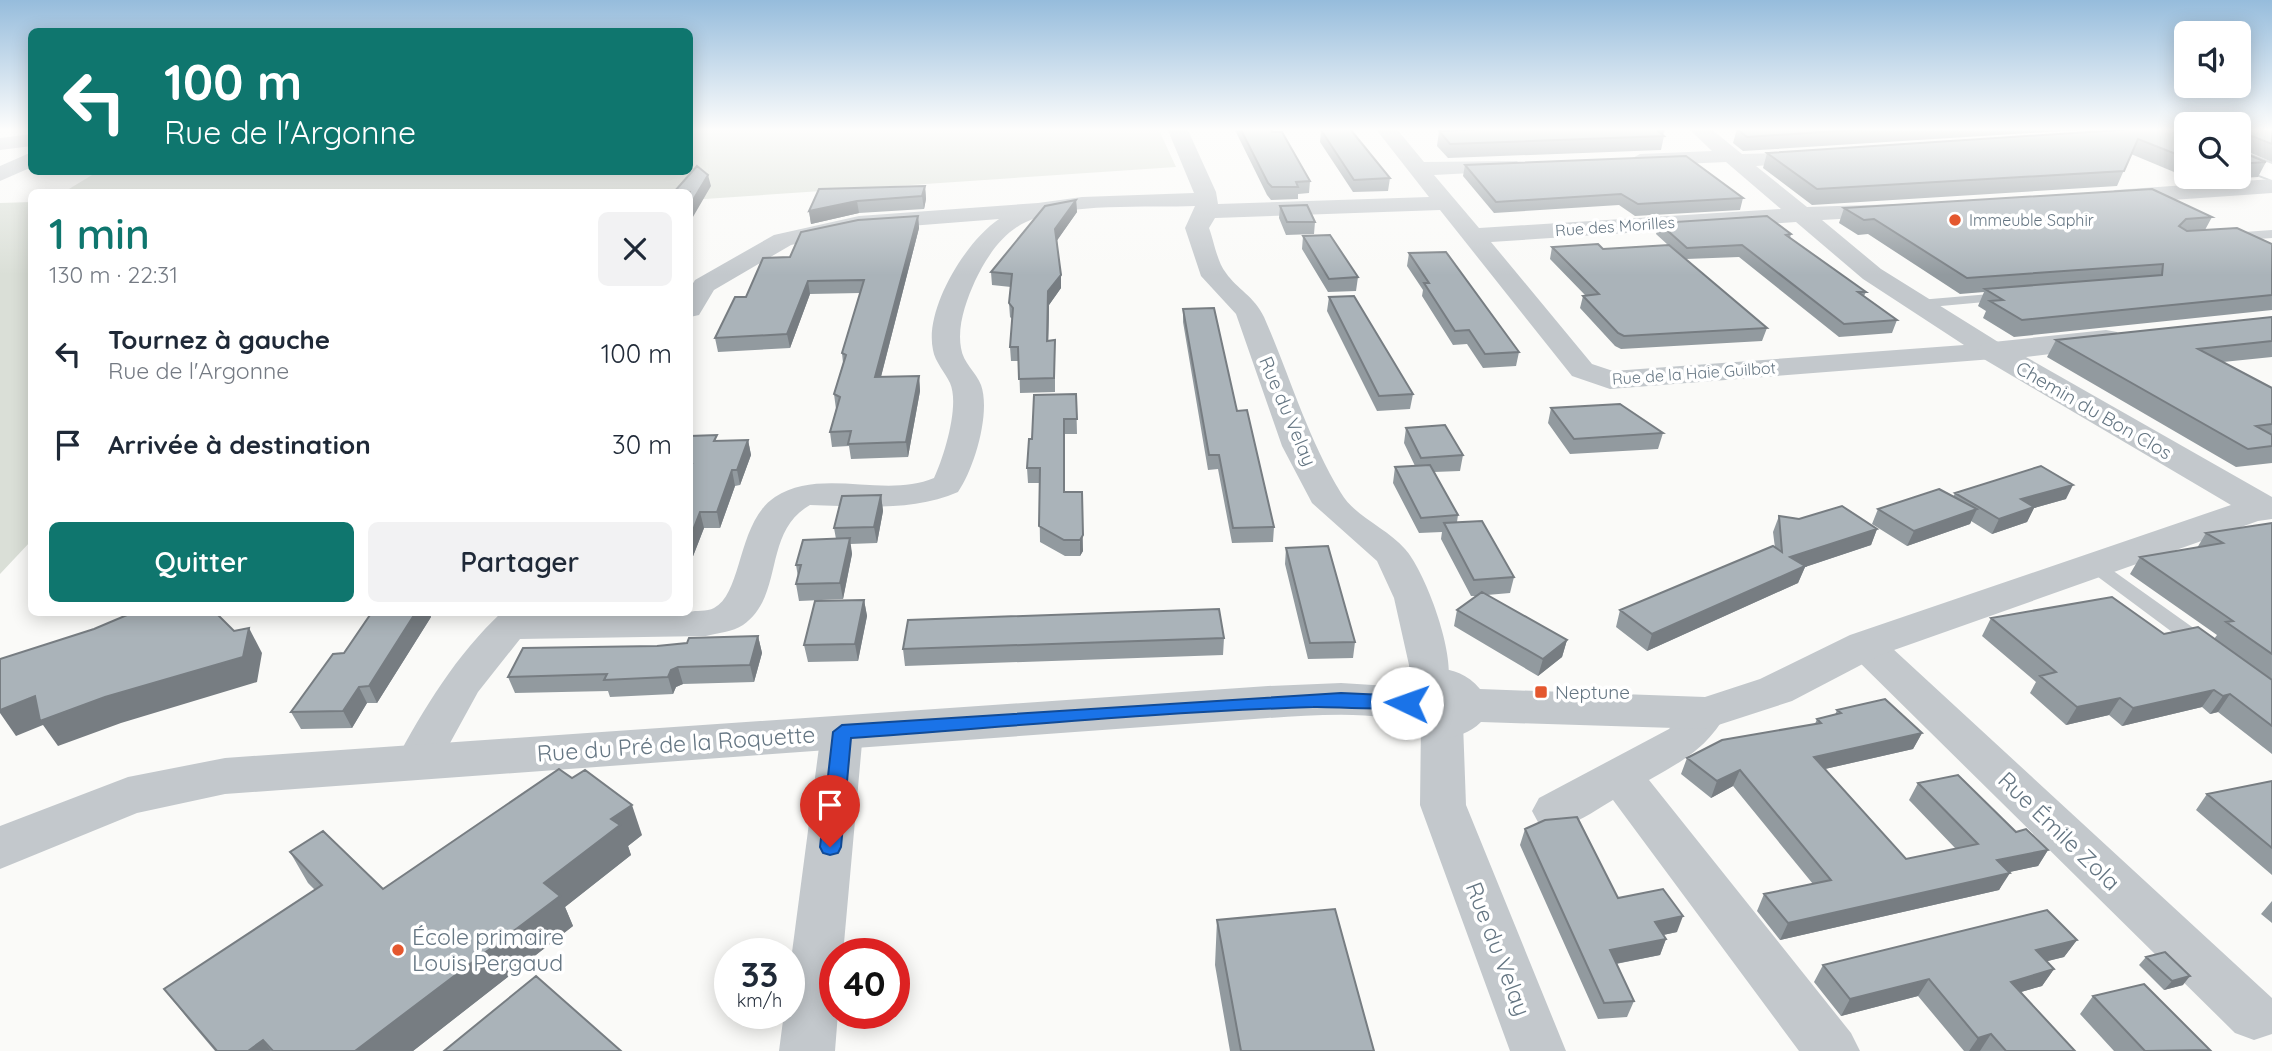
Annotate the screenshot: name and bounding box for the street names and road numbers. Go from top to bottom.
street label: Rue des Morilles [1554,212,1676,240]
street label: Rue du Velay [1254,353,1322,469]
street label: Chemin du Bon Clos [2012,356,2176,465]
street label: Rue de la Haie Guilbot [1611,357,1777,389]
street label: Rue du Pré de la Roquette [536,719,816,768]
street label: Rue Émile Zola [1992,765,2126,896]
street label: Rue du Velay [1460,878,1537,1020]

